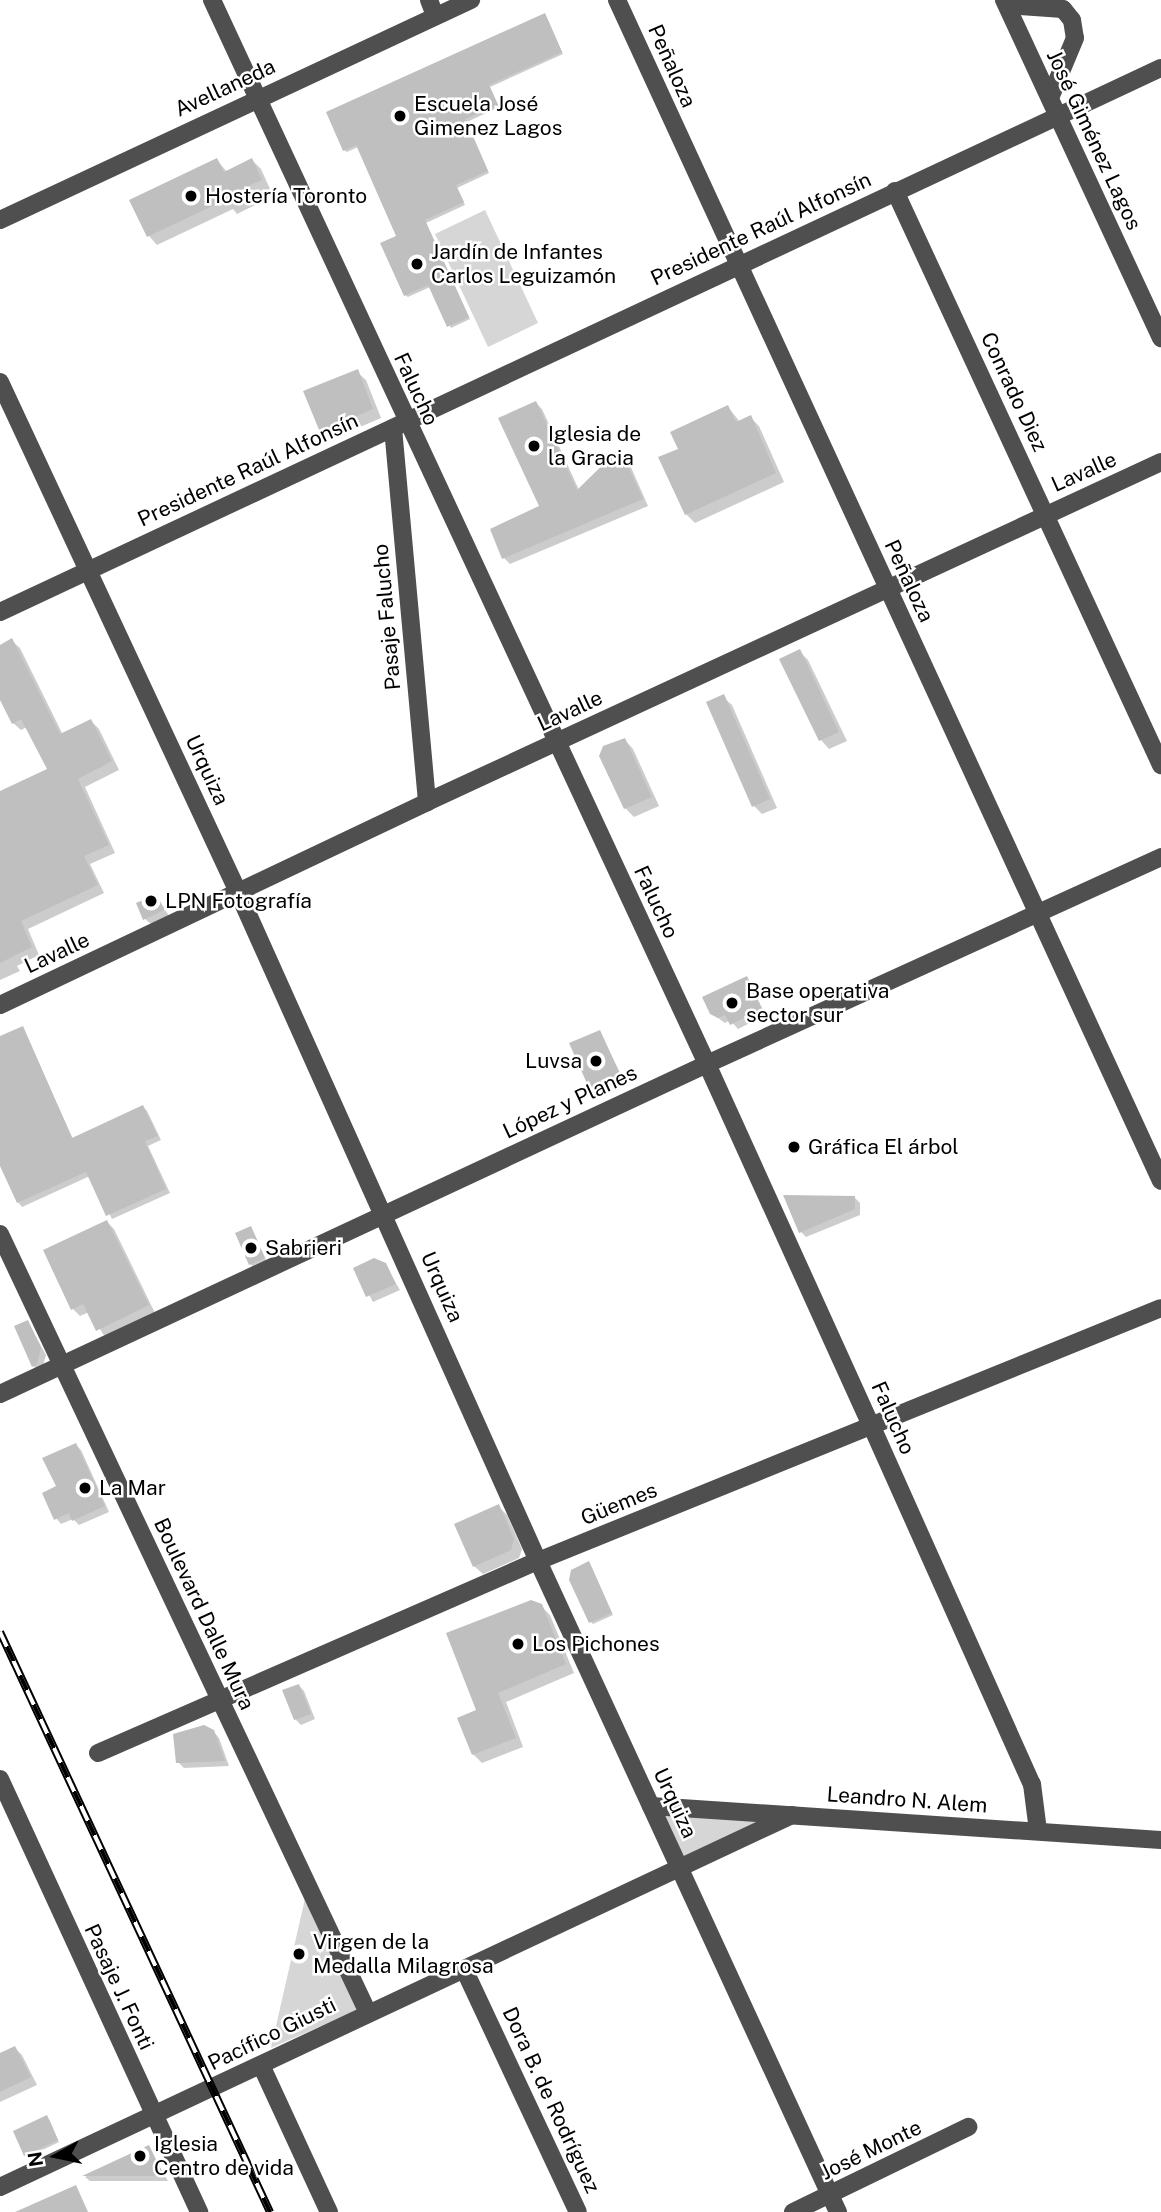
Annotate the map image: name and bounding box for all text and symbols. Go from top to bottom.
street label: Peñaloza [643,21,701,111]
street label: José Giménez Lagos [1041,46,1147,234]
street label: Avellaneda [171,54,279,122]
place label: Escuela José Gimenez Lagos [414,91,562,141]
marker: Escuela José Gimenez Lagos [392,108,408,124]
street label: Presidente Raúl Alfonsín [647,167,875,291]
place label: Hostería Toronto [205,183,367,209]
marker: Hostería Toronto [183,188,199,204]
place label: Jardín de Infantes Carlos Leguizamón [431,239,616,289]
marker: Jardín de Infantes Carlos Leguizamón [409,256,425,272]
street label: Conrado Diez [975,328,1053,456]
street label: Falucho [388,349,444,429]
street label: Presidente Raúl Alfonsín [134,408,362,532]
place label: Iglesia de la Gracia [548,421,642,471]
marker: Iglesia de la Gracia [526,438,542,454]
street label: Lavalle [1047,447,1121,497]
street label: Peñaloza [879,536,939,626]
street label: Pasaje Falucho [368,543,406,691]
street label: Lavalle [534,685,606,737]
street label: Urquiza [180,731,234,809]
street label: Falucho [628,862,684,942]
place label: LPN Fotografía [165,888,312,914]
marker: LPN Fotografía [143,893,159,909]
street label: Lavalle [21,927,93,979]
place label: Base operativa sector sur [746,978,890,1028]
marker: Base operativa sector sur [724,995,740,1011]
place label: Luvsa [525,1048,582,1074]
marker: Luvsa [588,1053,604,1069]
street label: López y Planes [499,1060,641,1144]
place label: Gráfica El árbol [808,1134,959,1160]
marker: Gráfica El árbol [786,1139,802,1155]
place label: Sabrieri [265,1235,342,1261]
marker: Sabrieri [243,1240,259,1256]
street label: Urquiza [415,1248,469,1326]
street label: Falucho [866,1378,920,1458]
place label: La Mar [99,1475,166,1501]
street label: Güemes [577,1477,661,1531]
marker: La Mar [77,1480,93,1496]
street label: Boulevard Dalle Mura [148,1514,260,1714]
place label: Los Pichones [532,1631,660,1657]
marker: Los Pichones [510,1636,526,1652]
street label: Urquiza [648,1764,702,1842]
street label: Leandro N. Alem [826,1782,988,1818]
street label: Pasaje J. Fonti [79,1920,159,2054]
place label: Virgen de la Medalla Milagrosa [313,1929,494,1979]
marker: Virgen de la Medalla Milagrosa [291,1946,307,1962]
street label: Pacífico Giusti [204,1992,340,2076]
street label: Dora B. de Rodríguez [497,2003,605,2197]
street label: José Monte [816,2115,926,2185]
north arrow [21,2121,91,2191]
place label: Iglesia Centro de vida [154,2131,295,2181]
marker: Iglesia Centro de vida [132,2148,148,2164]
text: N [23,2150,47,2168]

